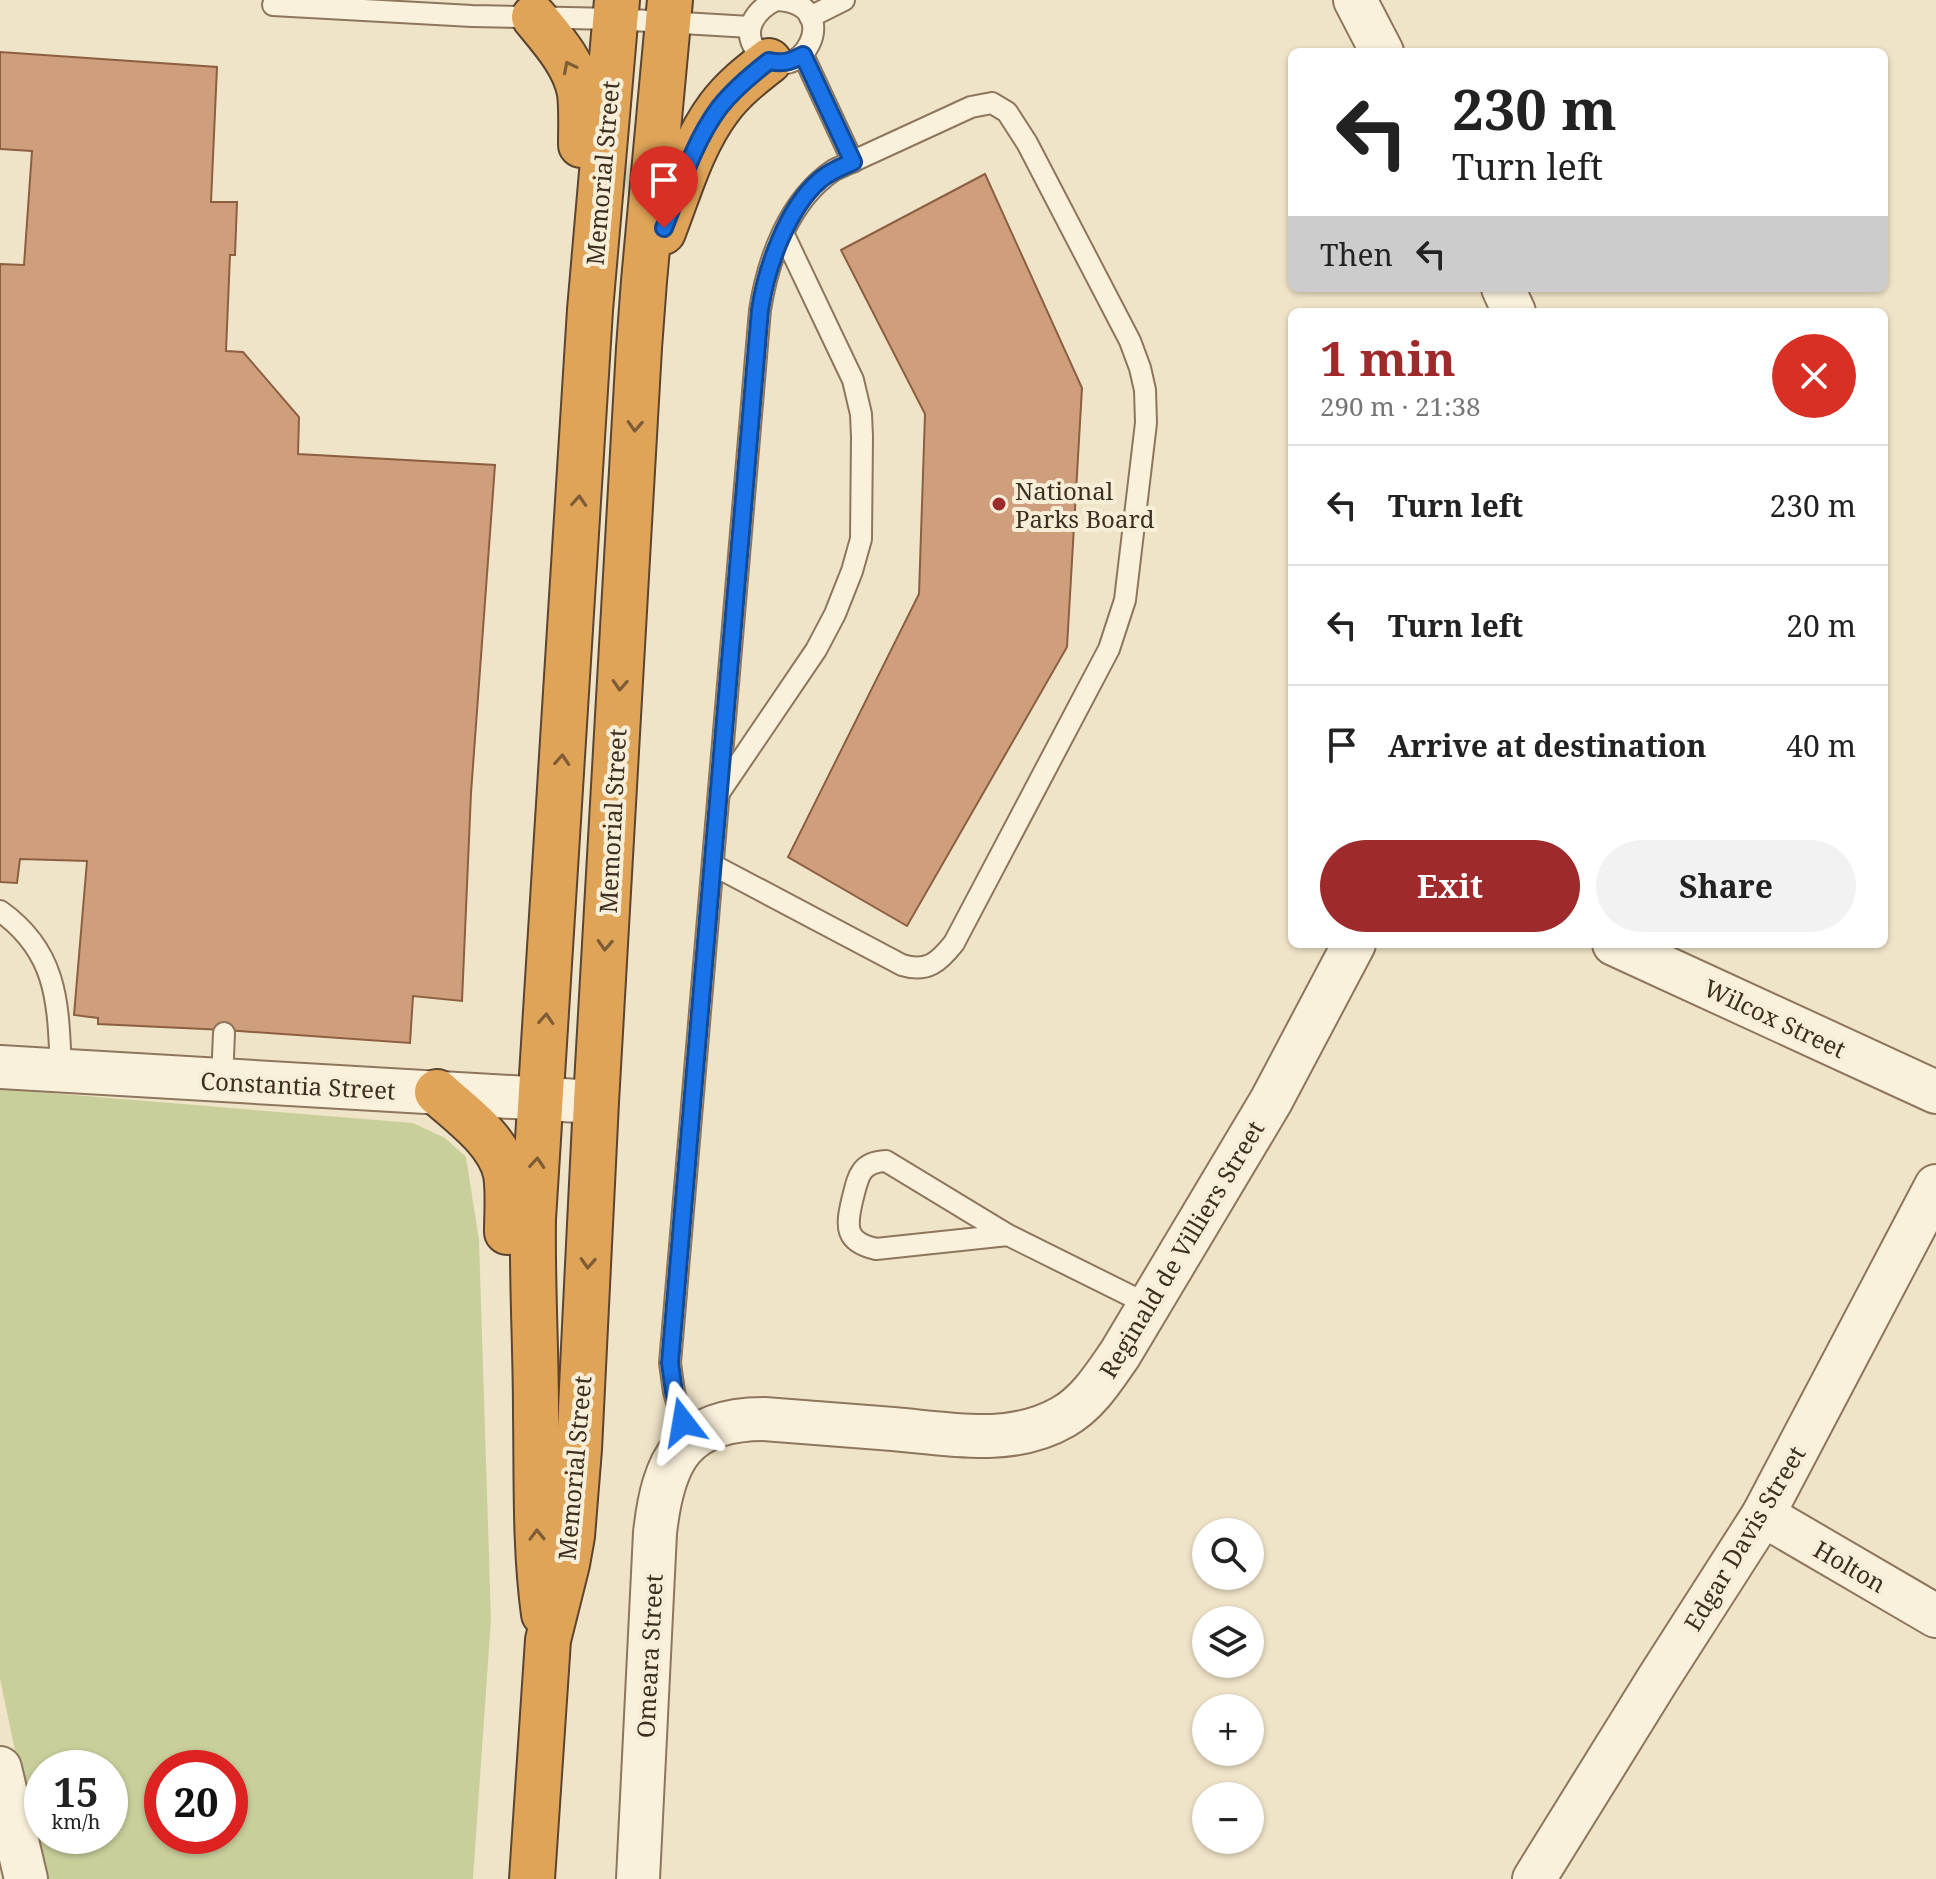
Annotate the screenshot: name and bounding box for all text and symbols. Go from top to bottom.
one-way arrow [564,61,579,76]
text: 230 m [1452,70,1617,146]
street label: Memorial Street [578,79,626,267]
icon: left [1320,80,1424,184]
text: Turn left [1452,142,1603,191]
pin [630,146,698,228]
icon: arrive [642,158,686,202]
icon: left [1409,232,1453,276]
text: Then [1320,234,1393,275]
text: 1 min [1320,325,1456,390]
button: close [1772,334,1856,418]
text: 290 m · 21:38 [1320,388,1481,424]
one-way arrow [627,420,644,433]
place label: National Parks Board [1015,474,1155,535]
icon: left [1320,483,1364,527]
text: Turn left [1388,485,1523,526]
text: 230 m [1770,485,1856,526]
one-way arrow [570,494,587,507]
marker: National Parks Board [990,495,1008,513]
icon: left [1320,603,1364,647]
text: Turn left [1388,605,1523,646]
text: 20 m [1786,605,1856,646]
one-way arrow [612,679,629,692]
icon: arrive [1320,723,1364,767]
text: Arrive at destination [1388,725,1707,766]
text: 40 m [1786,725,1856,766]
street label: Memorial Street [591,728,633,914]
one-way arrow [553,753,570,766]
button: Exit [1320,840,1580,932]
button: Share [1596,840,1856,932]
one-way arrow [597,939,614,952]
street label: Wilcox Street [1699,971,1851,1065]
one-way arrow [537,1012,554,1025]
street label: Constantia Street [200,1063,396,1107]
street label: Reginald de Villiers Street [1091,1114,1271,1384]
one-way arrow [528,1156,545,1169]
one-way arrow [580,1257,597,1270]
street label: Memorial Street [550,1374,598,1562]
position arrow [641,1380,725,1464]
street label: Edgar Davis Street [1676,1439,1812,1637]
map controls [1192,1518,1264,1854]
button: search [1192,1518,1264,1590]
one-way arrow [529,1528,546,1541]
street label: Holton [1808,1532,1892,1600]
street label: Omeara Street [628,1573,670,1739]
button: layers [1192,1606,1264,1678]
button: + [1192,1694,1264,1766]
speed limit sign: 20 [144,1750,248,1854]
text: 15 [53,1764,99,1819]
button: − [1192,1782,1264,1854]
text: km/h [51,1808,101,1835]

